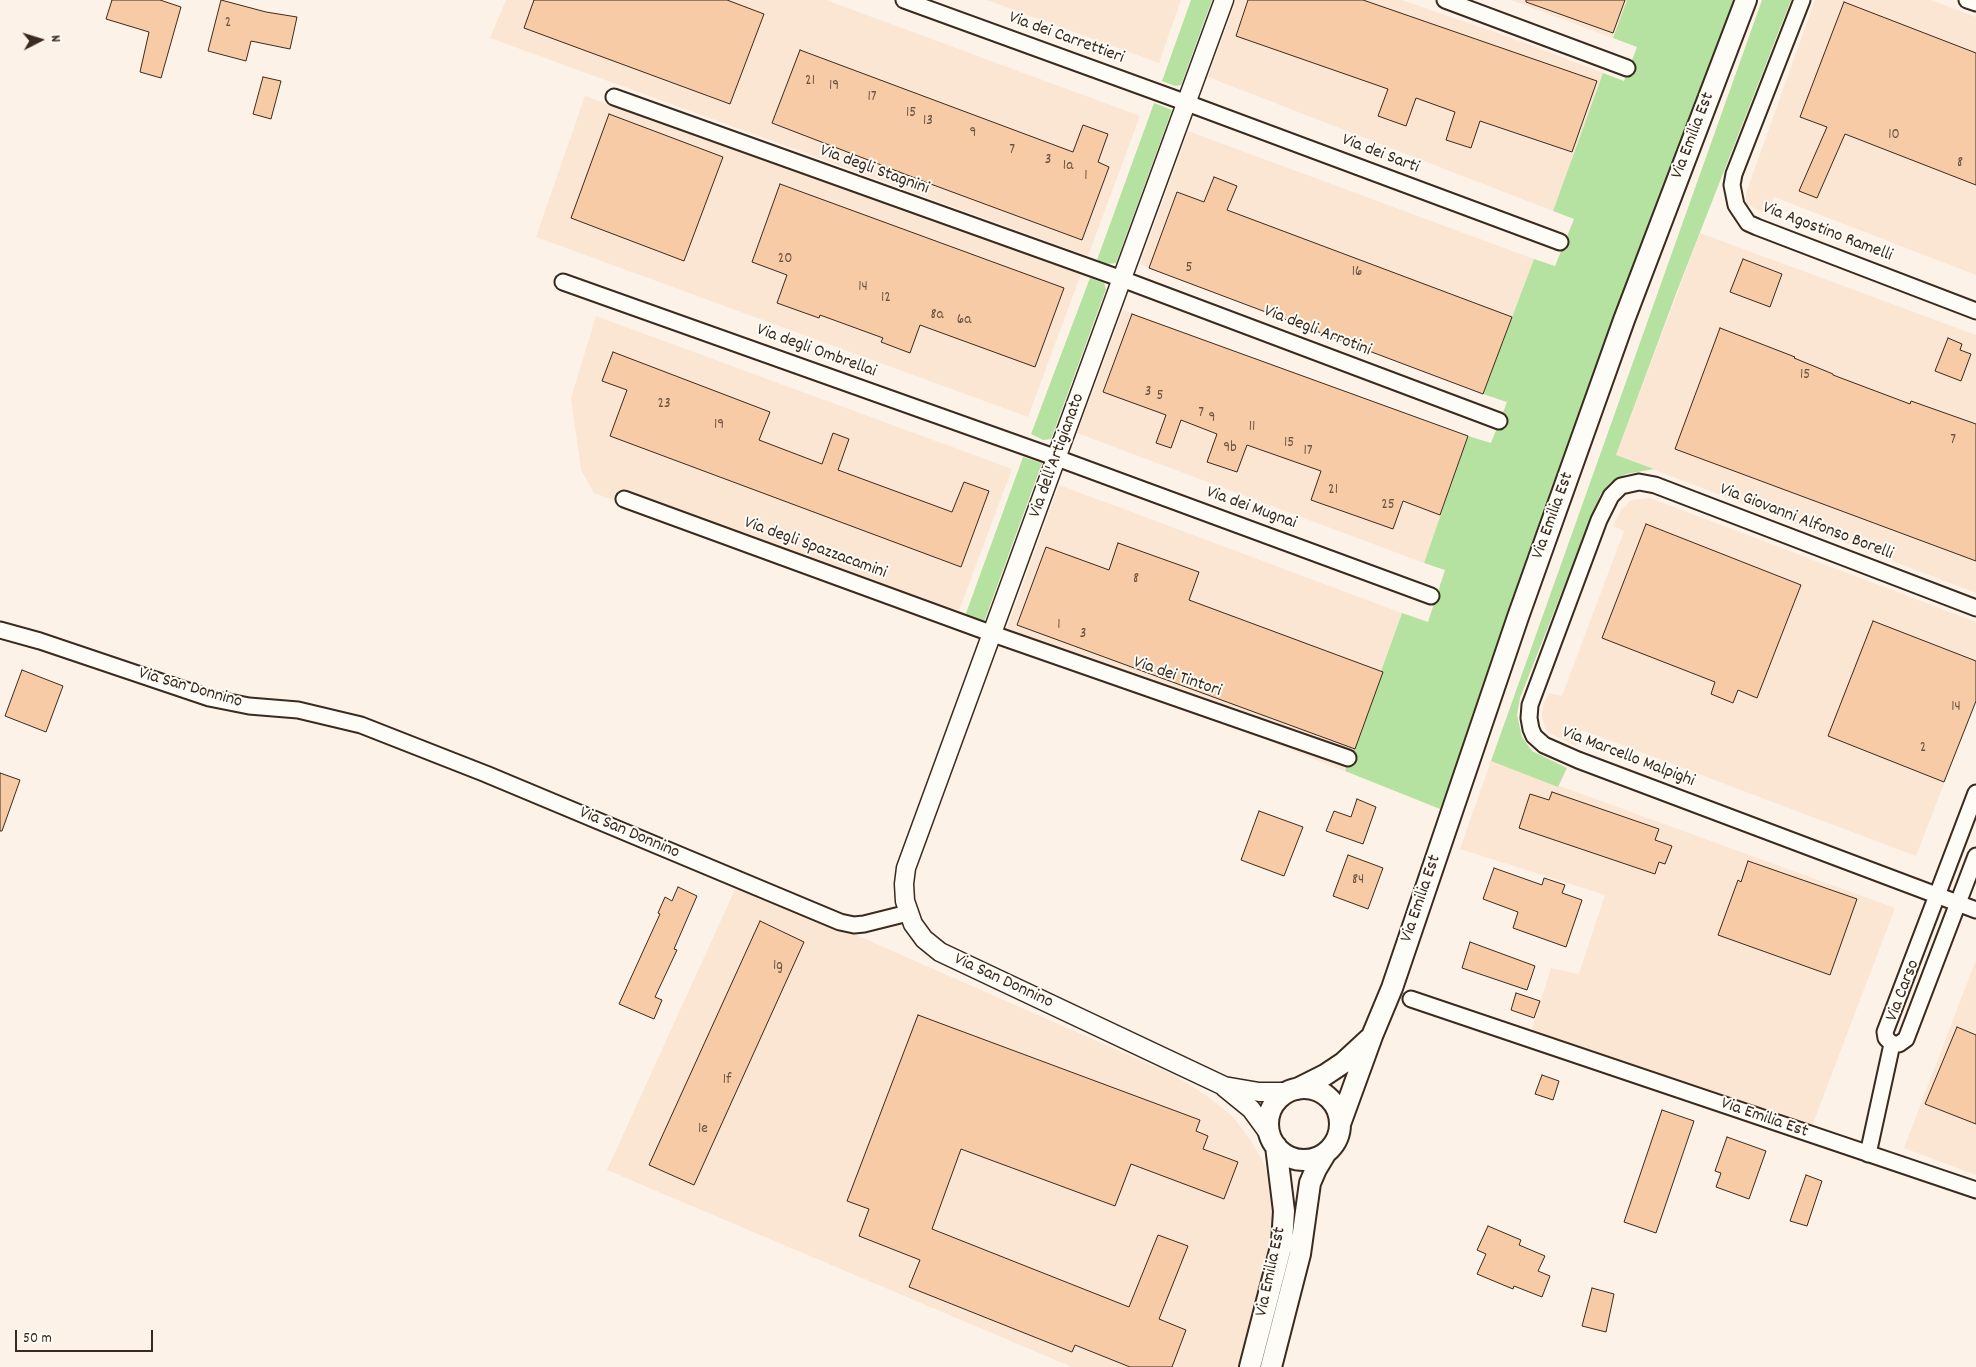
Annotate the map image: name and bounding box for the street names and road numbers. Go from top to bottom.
street label: Via dei Carrettieri [1005,8,1127,70]
street label: Via Emilia Est [1668,90,1720,182]
street label: Via dei Sarti [1338,130,1422,180]
street label: Via degli Stagnini [816,141,932,201]
street label: Via Agostino Ramelli [1759,198,1895,268]
street label: Via degli Arrotini [1260,302,1374,362]
street label: Via degli Ombrellai [753,320,879,384]
street label: Via dell'Artigianato [1026,391,1090,521]
street label: Via Emilia Est [1528,470,1580,562]
street label: Via Giovanni Alfonso Borelli [1716,480,1896,566]
street label: Via dei Mugnai [1203,483,1299,535]
street label: Via degli Spazzacamini [741,513,889,585]
street label: Via dei Tintori [1130,653,1224,703]
street label: Via San Donnino [136,664,244,714]
street label: Via Marcello Malpighi [1559,723,1697,793]
street label: Via San Donnino [576,803,682,865]
street label: Via Emilia Est [1397,853,1447,945]
street label: Via San Donnino [950,950,1056,1014]
street label: Via Carso [1882,957,1926,1025]
street label: Via Emilia Est [1718,1094,1810,1144]
street label: Via Emilia Est [1252,1225,1292,1319]

